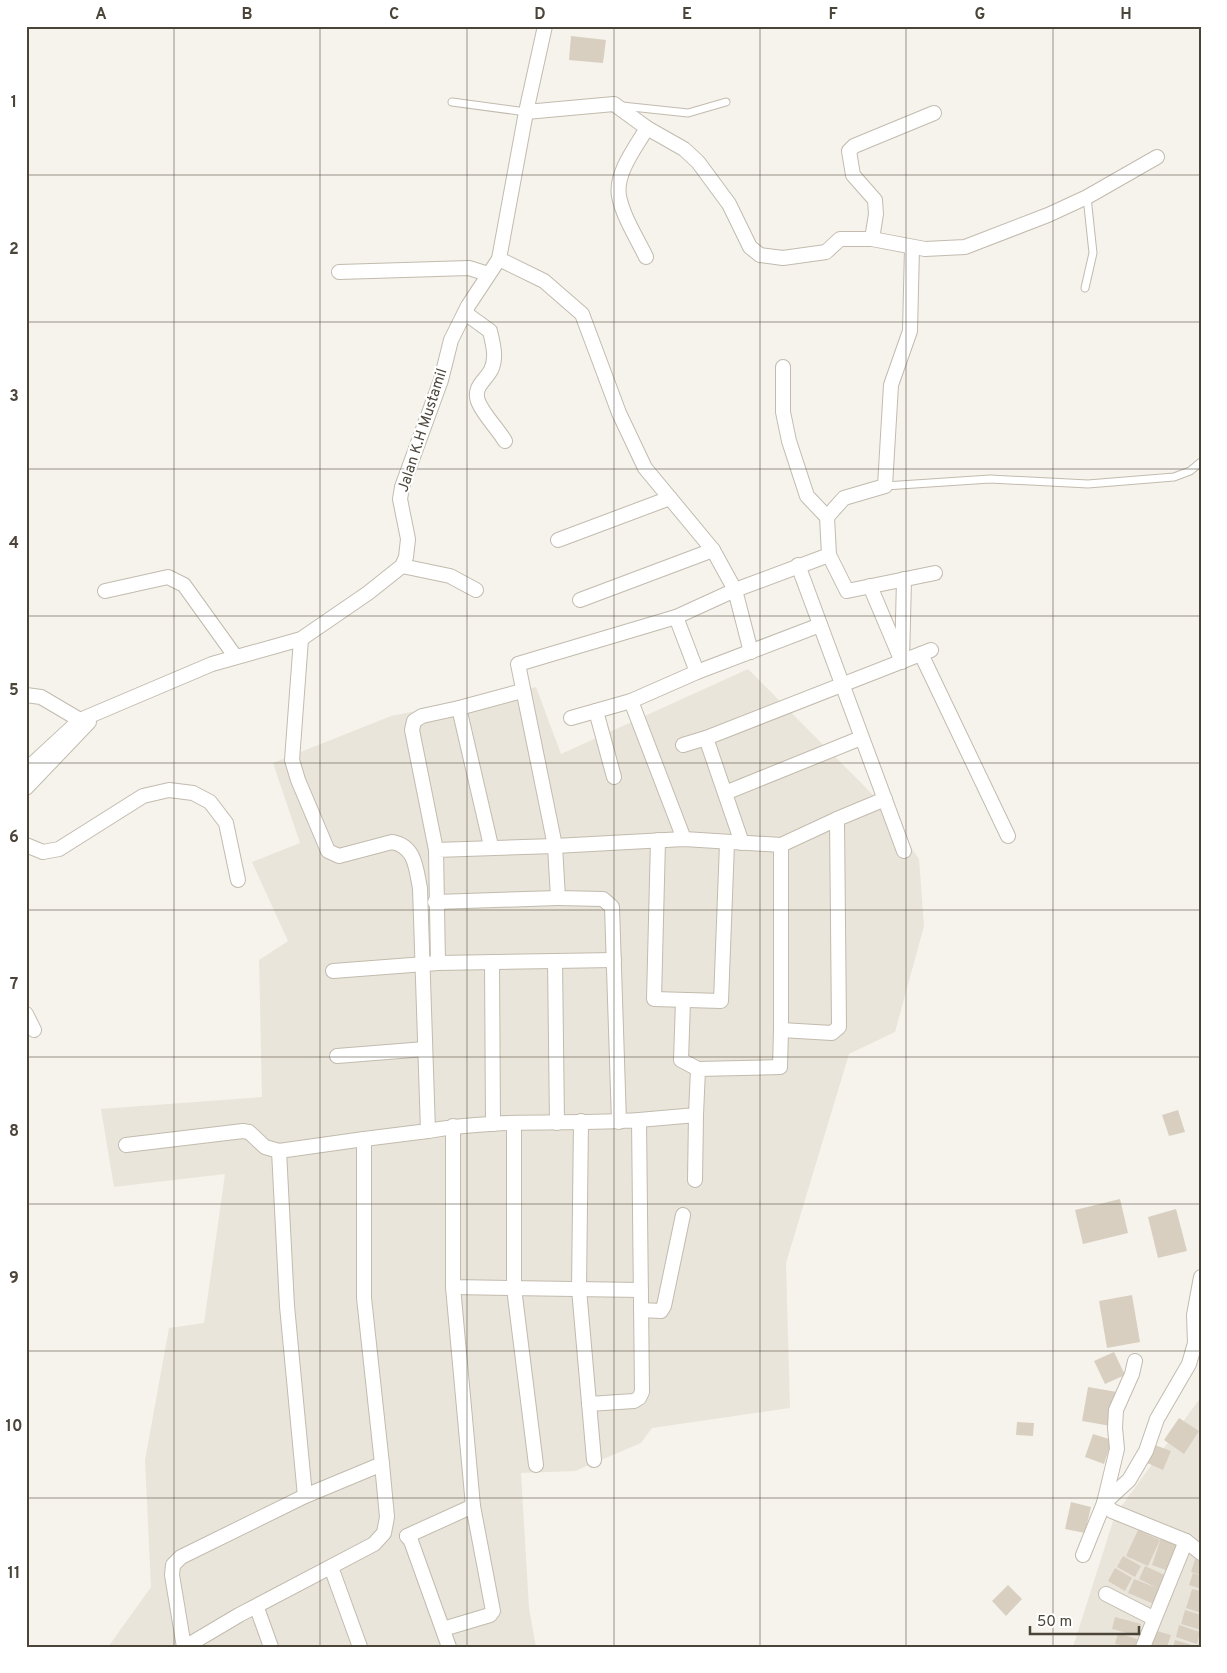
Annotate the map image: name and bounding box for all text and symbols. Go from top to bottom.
text: A [95,5,107,25]
text: B [241,5,253,25]
text: C [389,5,399,25]
text: D [534,5,546,25]
text: E [682,5,692,25]
text: F [828,5,838,25]
text: G [975,5,985,25]
text: H [1120,5,1132,25]
text: 1 [11,93,17,113]
text: 2 [9,240,19,260]
street label: Jalan K.H Mustamil [394,366,452,495]
text: 3 [9,387,19,407]
text: 4 [9,534,19,554]
text: 5 [9,681,19,701]
text: 6 [9,828,19,848]
text: 7 [10,975,18,995]
text: 8 [9,1122,19,1142]
text: 9 [9,1269,19,1289]
text: 10 [6,1417,22,1437]
text: 11 [8,1564,20,1584]
scale bar [1030,1603,1138,1635]
text: 50 m [1037,1613,1072,1632]

